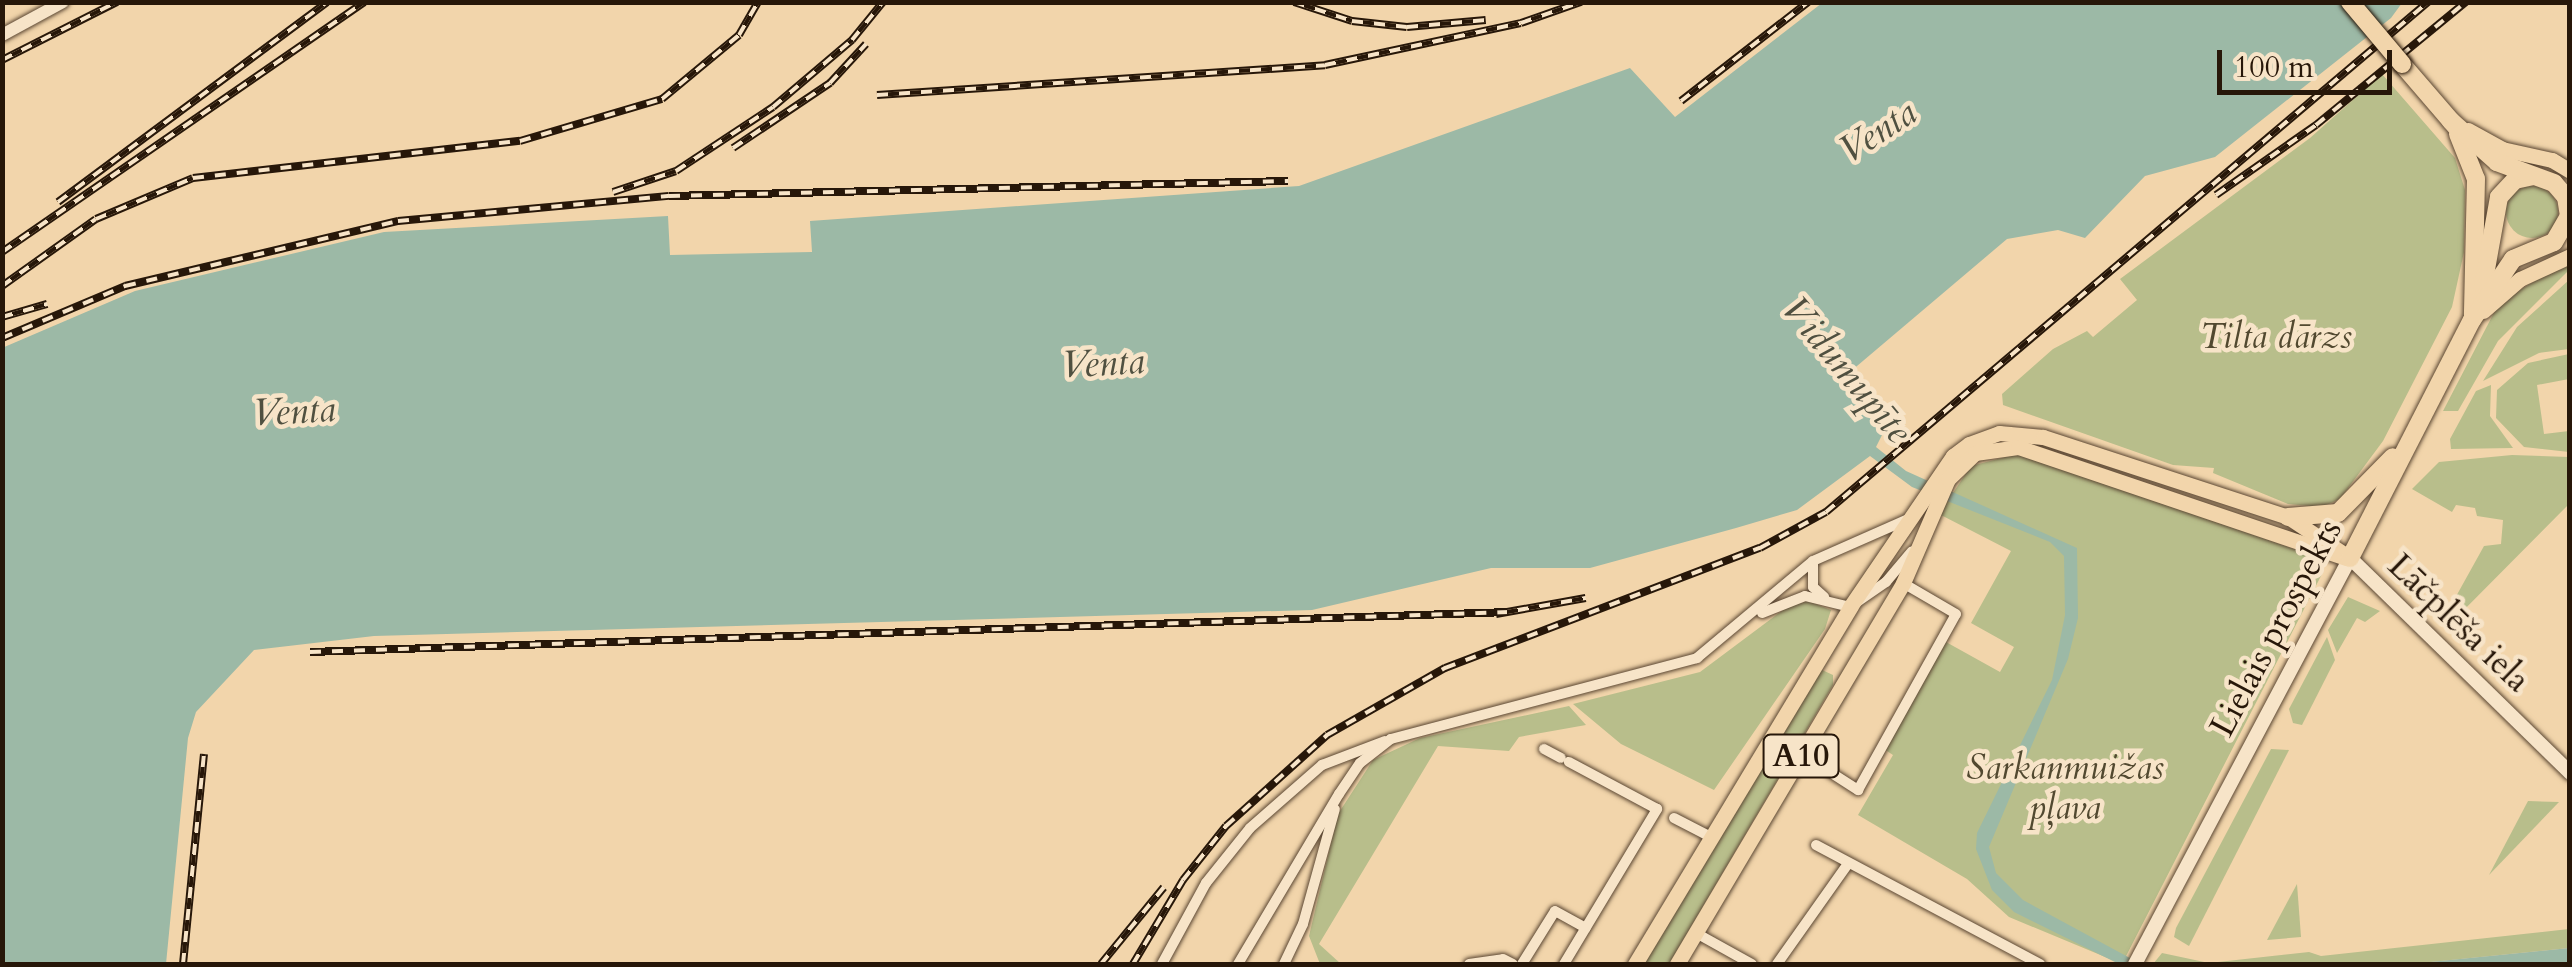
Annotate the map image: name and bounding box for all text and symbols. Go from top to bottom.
scale bar [2222,30,2397,92]
text: 100 m [2234,47,2314,88]
water label: Venta [1831,90,1925,174]
water label: Vidumupīte [1771,287,1921,453]
park label: Tilta dārzs [2200,316,2352,358]
water label: Venta [1060,339,1146,389]
water label: Venta [251,387,337,437]
street label: Lielais prospekts [2201,512,2351,744]
street label: Lāčplēša iela [2379,545,2539,701]
road number: A10 [1761,729,1841,783]
park label: Sarkanmuižas pļava [1966,747,2164,829]

